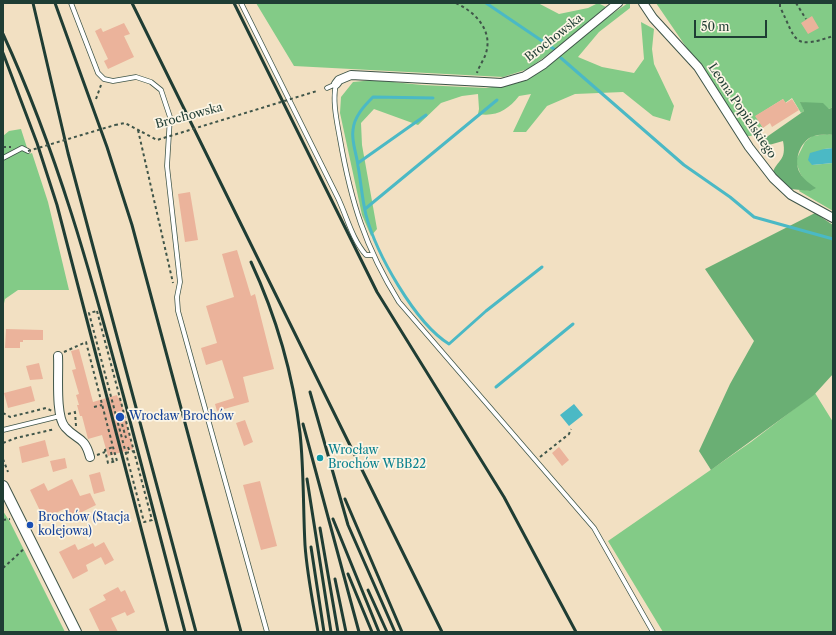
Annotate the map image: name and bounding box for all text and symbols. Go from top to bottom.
street label: Brochowska [522,11,586,65]
scale bar [696,12,769,38]
text: 50 m [701,19,730,34]
street label: Leona Popielskiego [705,61,779,161]
street label: Brochowska [154,100,224,132]
place label: Wrocław Brochów [129,410,234,424]
marker: Wrocław Brochów [114,411,126,423]
place label: Wrocław Brochów WBB22 [328,444,426,472]
marker: Wrocław Brochów WBB22 [315,453,325,463]
place label: Brochów (Stacja kolejowa) [38,511,130,539]
marker: Brochów (Stacja kolejowa) [25,520,35,530]

